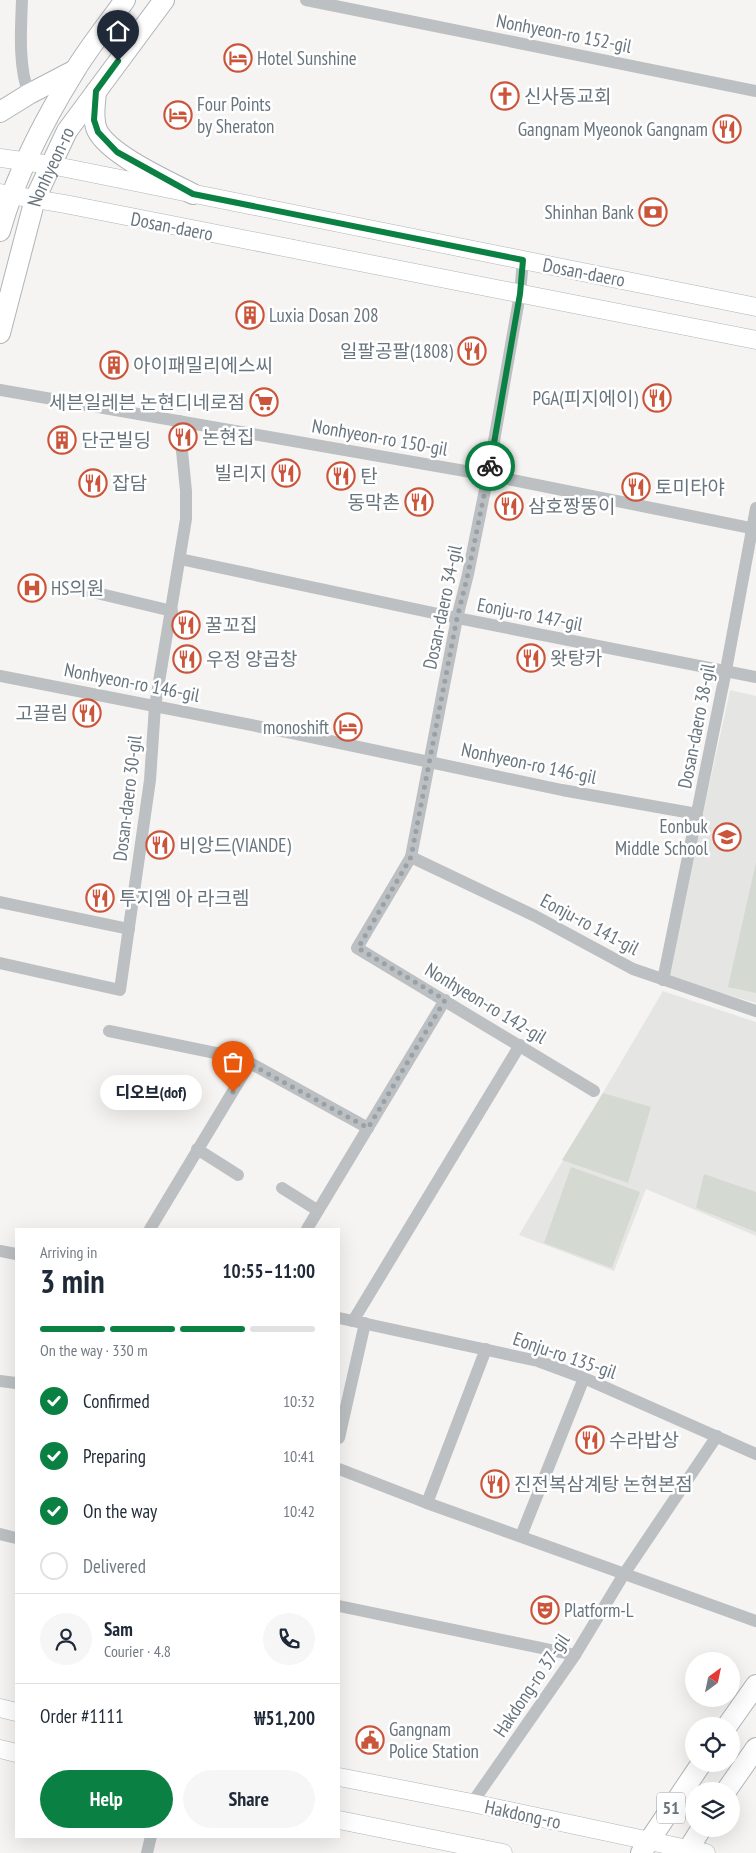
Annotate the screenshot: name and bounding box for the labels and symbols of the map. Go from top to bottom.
street label: Nonhyeon-ro 152-gil [494,8,634,58]
pin [97,10,139,61]
hotel icon: Hotel Sunshine [223,43,253,73]
place label: Hotel Sunshine [257,46,357,70]
church icon: 신사동교회 [490,81,520,111]
place label: 신사동교회 [524,84,611,108]
place label: Four Points by Sheraton [197,92,274,138]
hotel icon: Four Points by Sheraton [163,100,193,130]
restaurant icon: Gangnam Myeonok Gangnam [712,114,742,144]
place label: Gangnam Myeonok Gangnam [518,117,708,141]
street label: Nonhyeon-ro [22,123,79,209]
bank icon: Shinhan Bank [638,197,668,227]
place label: Shinhan Bank [544,200,635,224]
street label: Dosan-daero [129,206,215,246]
street label: Dosan-daero [541,252,627,292]
building icon: Luxia Dosan 208 [235,300,265,330]
place label: Luxia Dosan 208 [269,303,379,327]
restaurant icon: 일팔공팔(1808) [457,336,487,366]
place label: 일팔공팔(1808) [340,339,454,363]
building icon: 아이패밀리에스씨 [99,350,129,380]
place label: 아이패밀리에스씨 [133,353,273,377]
restaurant icon: PGA(피지에이) [642,383,672,413]
place label: PGA(피지에이) [533,386,639,410]
supermarket icon: 세븐일레븐 논현디네로점 [249,387,279,417]
place label: 세븐일레븐 논현디네로점 [49,390,245,414]
street label: Nonhyeon-ro 150-gil [310,413,450,461]
restaurant icon: 논현집 [168,422,198,452]
building icon: 단군빌딩 [47,425,77,455]
place label: 논현집 [202,425,254,449]
place label: 단군빌딩 [81,428,151,452]
courier [465,441,515,491]
restaurant icon: 빌리지 [271,458,301,488]
place label: 빌리지 [215,461,267,485]
restaurant icon: 탄 [326,461,356,491]
place label: 탄 [360,464,378,488]
restaurant icon: 잡담 [78,468,108,498]
place label: 잡담 [112,471,147,495]
restaurant icon: 토미타야 [621,472,651,502]
place label: 토미타야 [655,475,725,499]
restaurant icon: 동막촌 [404,487,434,517]
place label: 동막촌 [348,490,400,514]
restaurant icon: 삼호짱뚱이 [494,491,524,521]
place label: 삼호짱뚱이 [528,494,615,518]
street label: Dosan-daero 34-gil [417,542,467,671]
hospital icon: HS의원 [17,573,47,603]
place label: HS의원 [51,576,104,600]
street label: Eonju-ro 147-gil [475,592,585,636]
restaurant icon: 꿀꼬집 [171,610,201,640]
place label: 꿀꼬집 [205,613,257,637]
restaurant icon: 왓탕카 [516,643,546,673]
restaurant icon: 우정 양곱창 [172,644,202,674]
place label: 왓탕카 [550,646,602,670]
place label: 우정 양곱창 [206,647,297,671]
street label: Nonhyeon-ro 146-gil [62,657,202,707]
street label: Dosan-daero 38-gil [672,661,720,790]
restaurant icon: 고끌림 [72,698,102,728]
place label: 고끌림 [16,701,68,725]
hotel icon: monoshift [333,712,363,742]
place label: monoshift [263,715,330,739]
street label: Dosan-daero 30-gil [107,733,147,862]
street label: Nonhyeon-ro 146-gil [459,737,599,789]
place label: Eonbuk Middle School [615,814,709,860]
school or university icon: Eonbuk Middle School [712,822,742,852]
restaurant icon: 비앙드(VIANDE) [145,830,175,860]
place label: 비앙드(VIANDE) [179,833,291,857]
restaurant icon: 투지엠 아 라크렘 [85,883,115,913]
place label: 투지엠 아 라크렘 [119,886,249,910]
street label: Eonju-ro 141-gil [537,888,644,960]
street label: Nonhyeon-ro 142-gil [421,957,552,1049]
pin [212,1041,254,1092]
callout: 디오브(dof) [100,1074,203,1110]
street label: Eonju-ro 135-gil [510,1326,620,1384]
restaurant icon: 수라밥상 [575,1425,605,1455]
place label: 수라밥상 [609,1428,679,1452]
restaurant icon: 진전복삼계탕 논현본점 [480,1469,510,1499]
place label: 진전복삼계탕 논현본점 [514,1472,693,1496]
theatre icon: Platform-L [530,1595,560,1625]
place label: Platform-L [564,1598,634,1622]
street label: Hakdong-ro 37-gil [488,1628,575,1741]
north arrow [685,1652,740,1708]
place label: Gangnam Police Station [389,1717,479,1763]
public building icon: Gangnam Police Station [355,1725,385,1755]
road number: 51 [657,1792,685,1824]
street label: Hakdong-ro [483,1794,563,1834]

